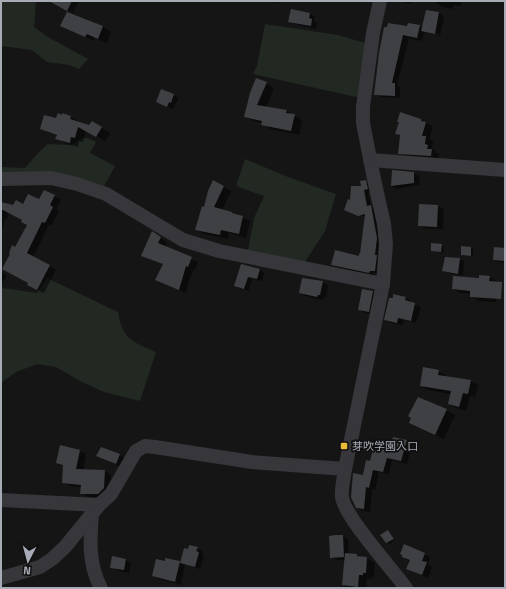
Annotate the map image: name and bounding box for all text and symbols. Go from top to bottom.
place label: 芽吹学園入口 [352,438,418,454]
marker: 芽吹学園入口 [339,441,349,451]
north arrow [8,541,48,581]
text: N [22,563,32,579]

